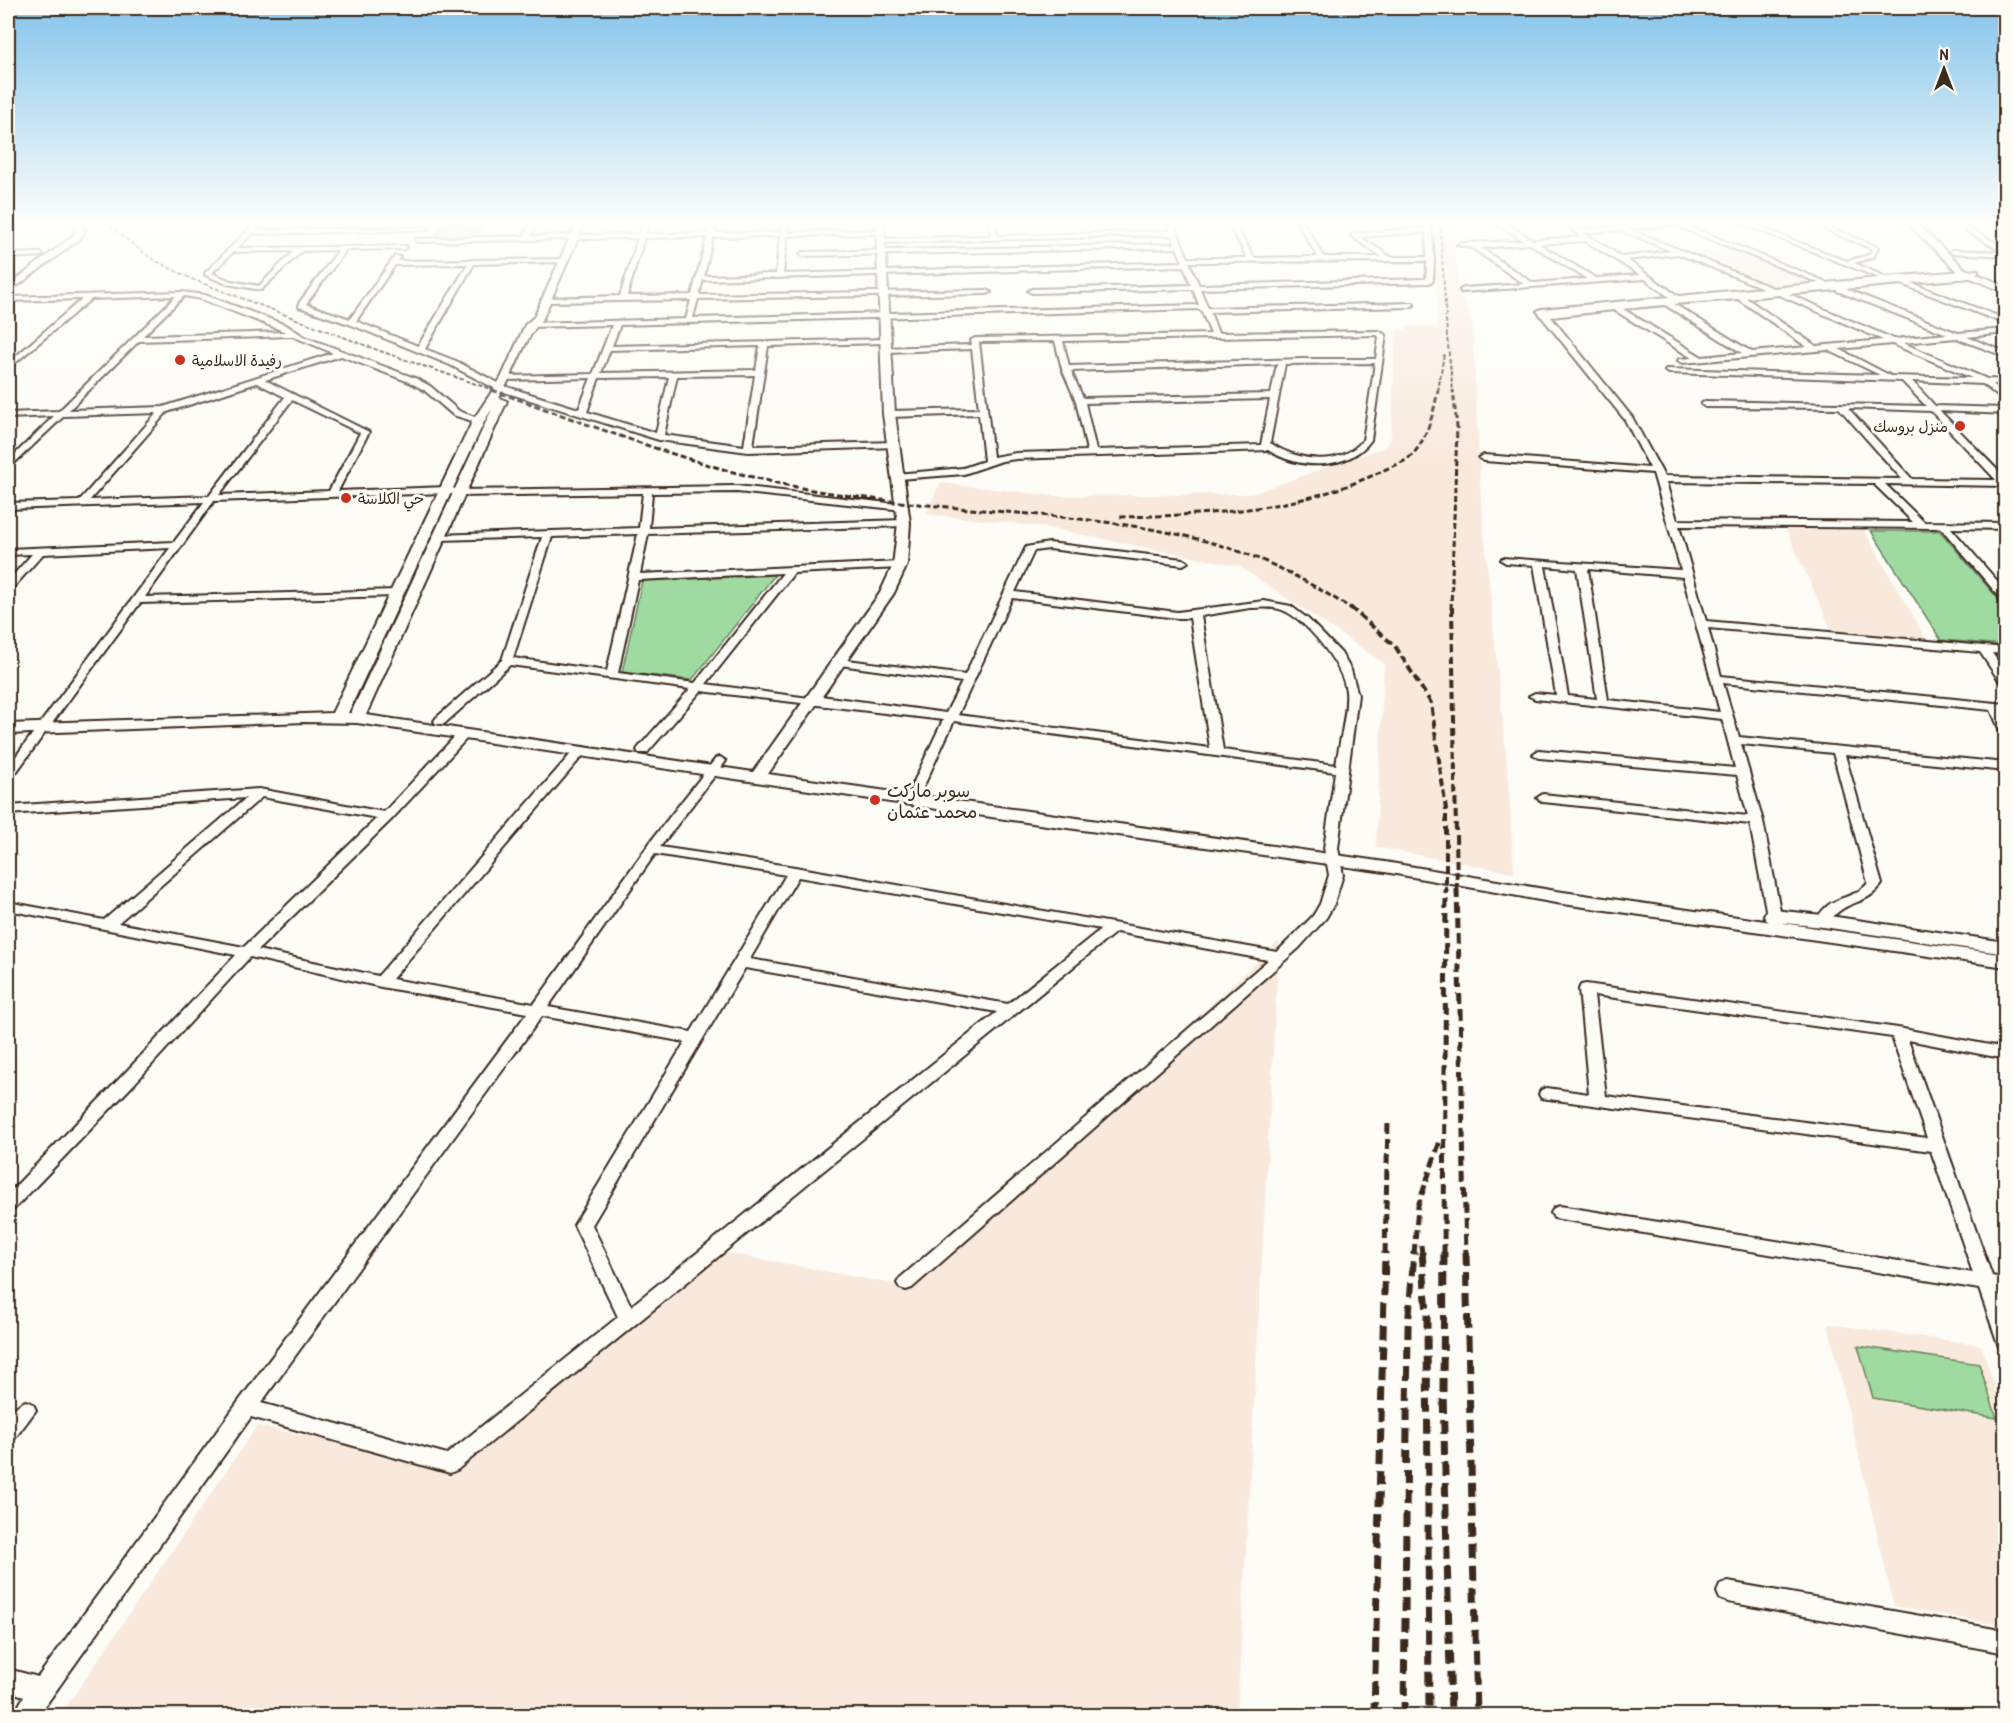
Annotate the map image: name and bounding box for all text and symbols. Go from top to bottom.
north arrow [1914,39,1974,99]
text: N [1940,43,1949,65]
place label: رفيدة الاسلامية [192,350,282,371]
marker: رفيدة الاسلامية [173,353,187,367]
place label: منزل بروسك [1873,416,1948,437]
marker: منزل بروسك [1953,419,1967,433]
place label: حي الكلاسة [358,488,424,512]
marker: حي الكلاسة [339,491,353,505]
place label: سوبر ماركت محمد عثمان [887,778,977,824]
marker: سوبر ماركت محمد عثمان [868,793,882,807]

